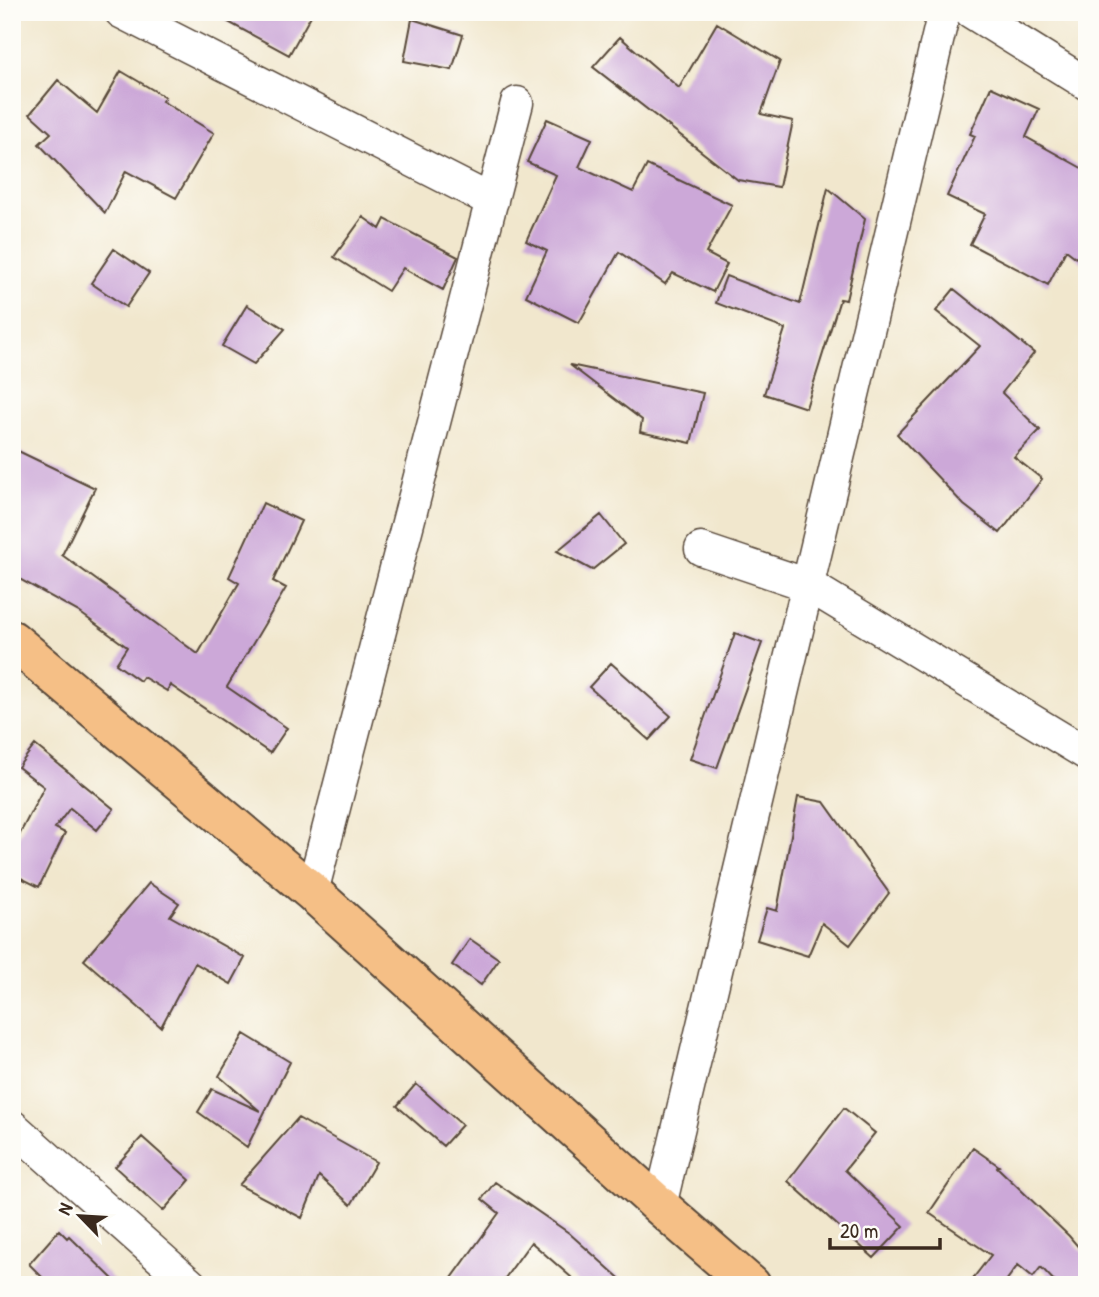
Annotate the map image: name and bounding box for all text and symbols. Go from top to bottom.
north arrow [46,1182,116,1252]
text: N [51,1199,79,1219]
scale bar [830,1206,940,1250]
text: 20 m [840,1216,878,1245]

